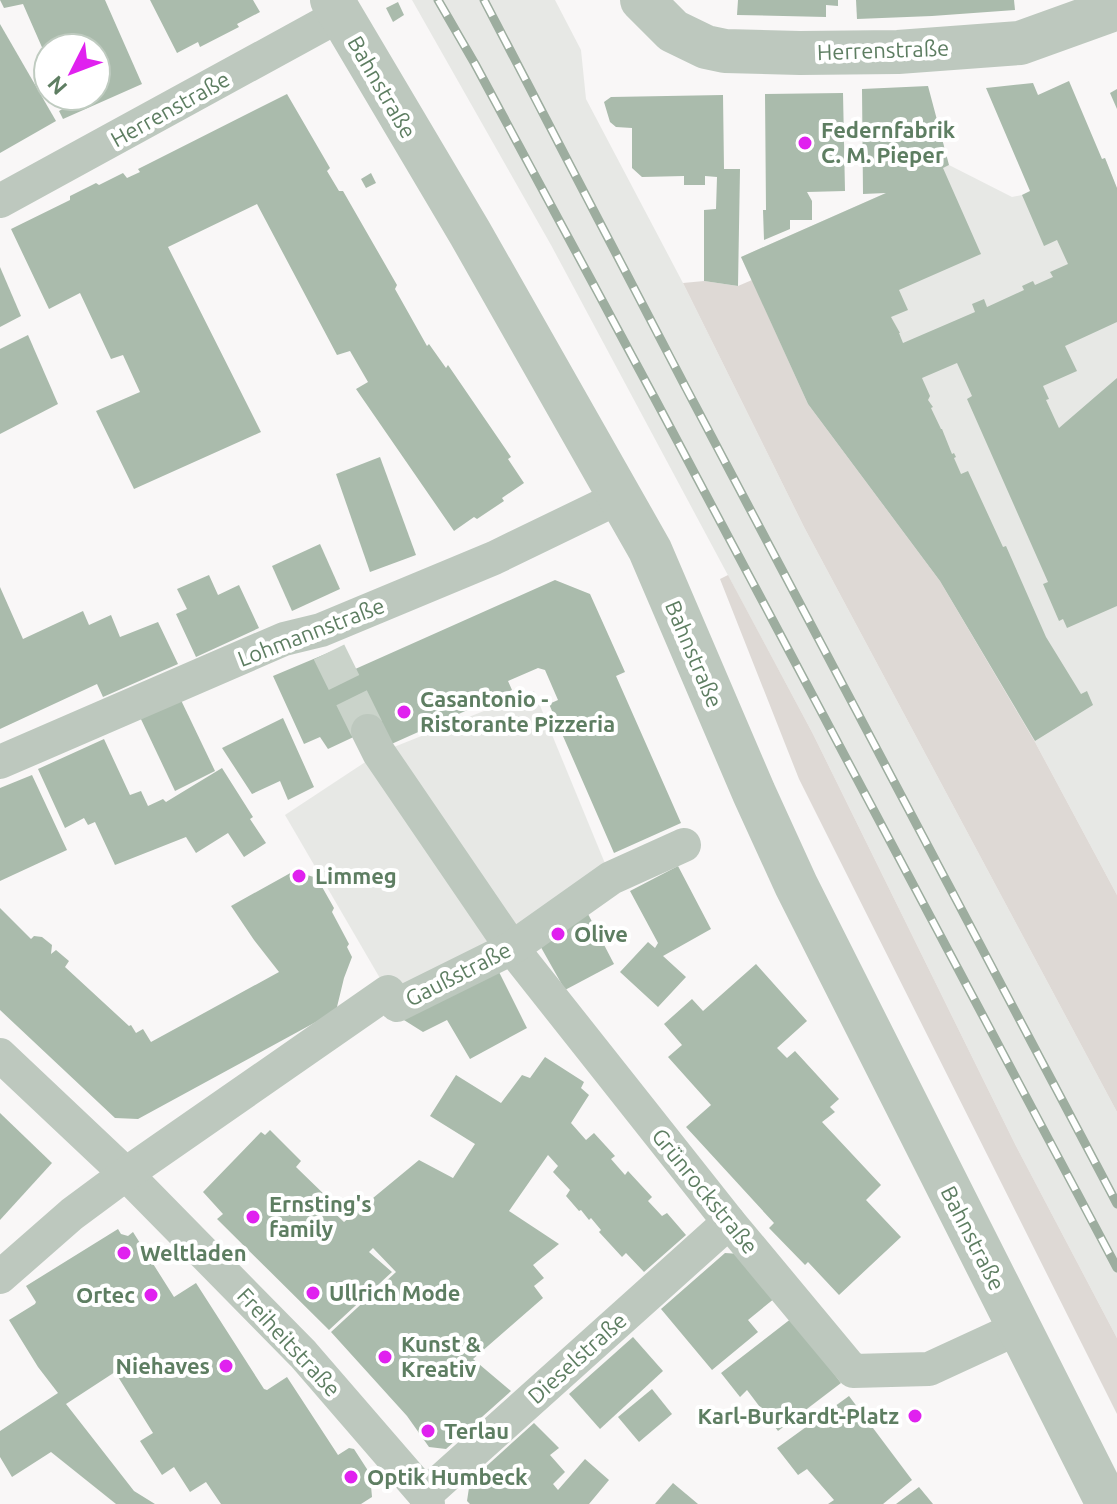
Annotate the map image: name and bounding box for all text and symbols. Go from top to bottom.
street label: Bahnstraße [343,31,422,142]
north arrow [32,32,112,112]
street label: Herrenstraße [817,35,949,64]
street label: Herrenstraße [106,66,234,152]
text: N [42,71,72,100]
place label: Federnfabrik C. M. Pieper [821,117,956,167]
marker: Federnfabrik C. M. Pieper [796,134,814,152]
street label: Lohmannstraße [234,592,388,671]
street label: Bahnstraße [661,597,728,711]
place label: Casantonio - Ristorante Pizzeria [420,686,615,736]
marker: Casantonio - Ristorante Pizzeria [395,703,413,721]
place label: Limmeg [315,863,397,888]
marker: Limmeg [290,867,308,885]
place label: Olive [574,921,628,946]
marker: Olive [549,925,567,943]
street label: Gaußstraße [401,936,515,1011]
street label: Grünrockstraße [647,1123,764,1258]
street label: Bahnstraße [937,1181,1010,1294]
place label: Ernsting's family [269,1191,372,1241]
marker: Ernsting's family [244,1208,262,1226]
place label: Weltladen [140,1240,247,1265]
marker: Weltladen [115,1244,133,1262]
place label: Ullrich Mode [329,1280,460,1305]
place label: Ortec [76,1282,135,1307]
street label: Freiheitstraße [233,1282,346,1401]
marker: Ullrich Mode [304,1284,322,1302]
marker: Ortec [142,1286,160,1304]
street label: Dieselstraße [522,1307,631,1408]
place label: Kunst & Kreativ [401,1331,481,1381]
marker: Kunst & Kreativ [376,1348,394,1366]
place label: Niehaves [116,1353,210,1378]
marker: Niehaves [217,1357,235,1375]
place label: Karl-Burkardt-Platz [698,1403,899,1428]
marker: Karl-Burkardt-Platz [906,1407,924,1425]
place label: Terlau [444,1418,509,1443]
marker: Terlau [419,1422,437,1440]
place label: Optik Humbeck [367,1464,528,1489]
marker: Optik Humbeck [342,1468,360,1486]

